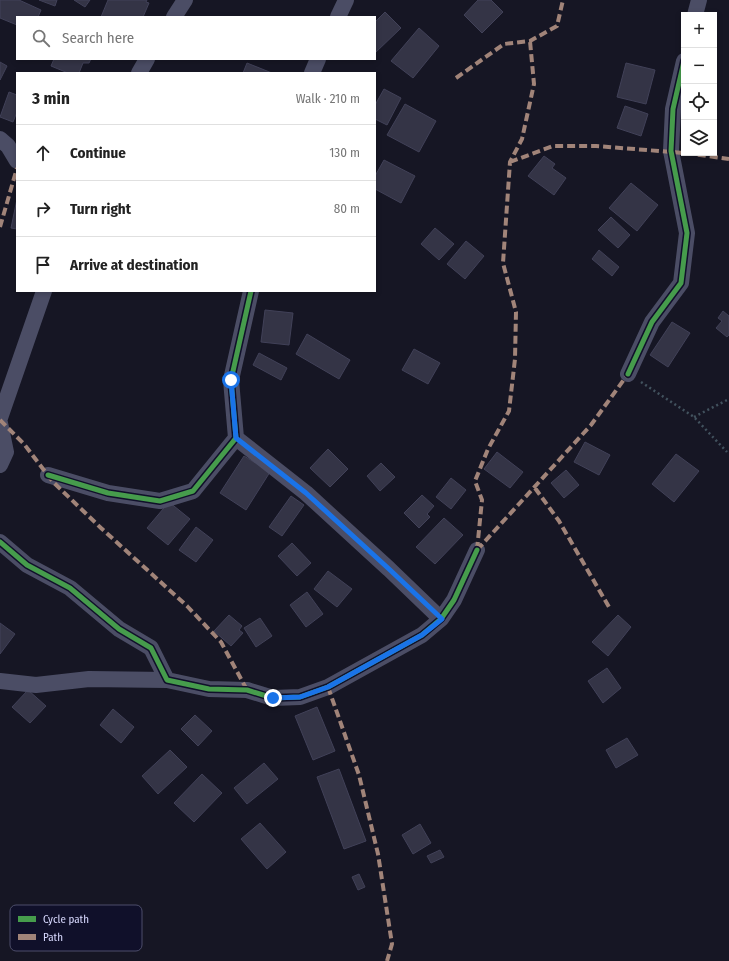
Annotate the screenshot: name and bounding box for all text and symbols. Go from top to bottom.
map controls [681,12,717,156]
button: + [681,12,717,48]
search box [16,16,376,60]
icon: search [30,27,52,49]
text: Search here [62,29,134,47]
button: − [681,48,717,84]
button: locate [681,84,717,120]
text: 3 min [32,88,70,109]
text: Walk · 210 m [296,91,360,106]
button: layers [681,120,717,156]
icon: ahead [32,142,54,164]
text: Continue [70,144,126,162]
text: 130 m [329,145,360,160]
icon: right [32,198,54,220]
text: Turn right [70,200,131,218]
text: 80 m [334,201,360,216]
icon: arrive [32,254,54,276]
text: Arrive at destination [70,256,198,274]
route start [222,371,240,389]
route end [264,689,282,707]
legend [10,905,142,951]
text: Cycle path [43,913,89,926]
text: Path [43,931,63,944]

